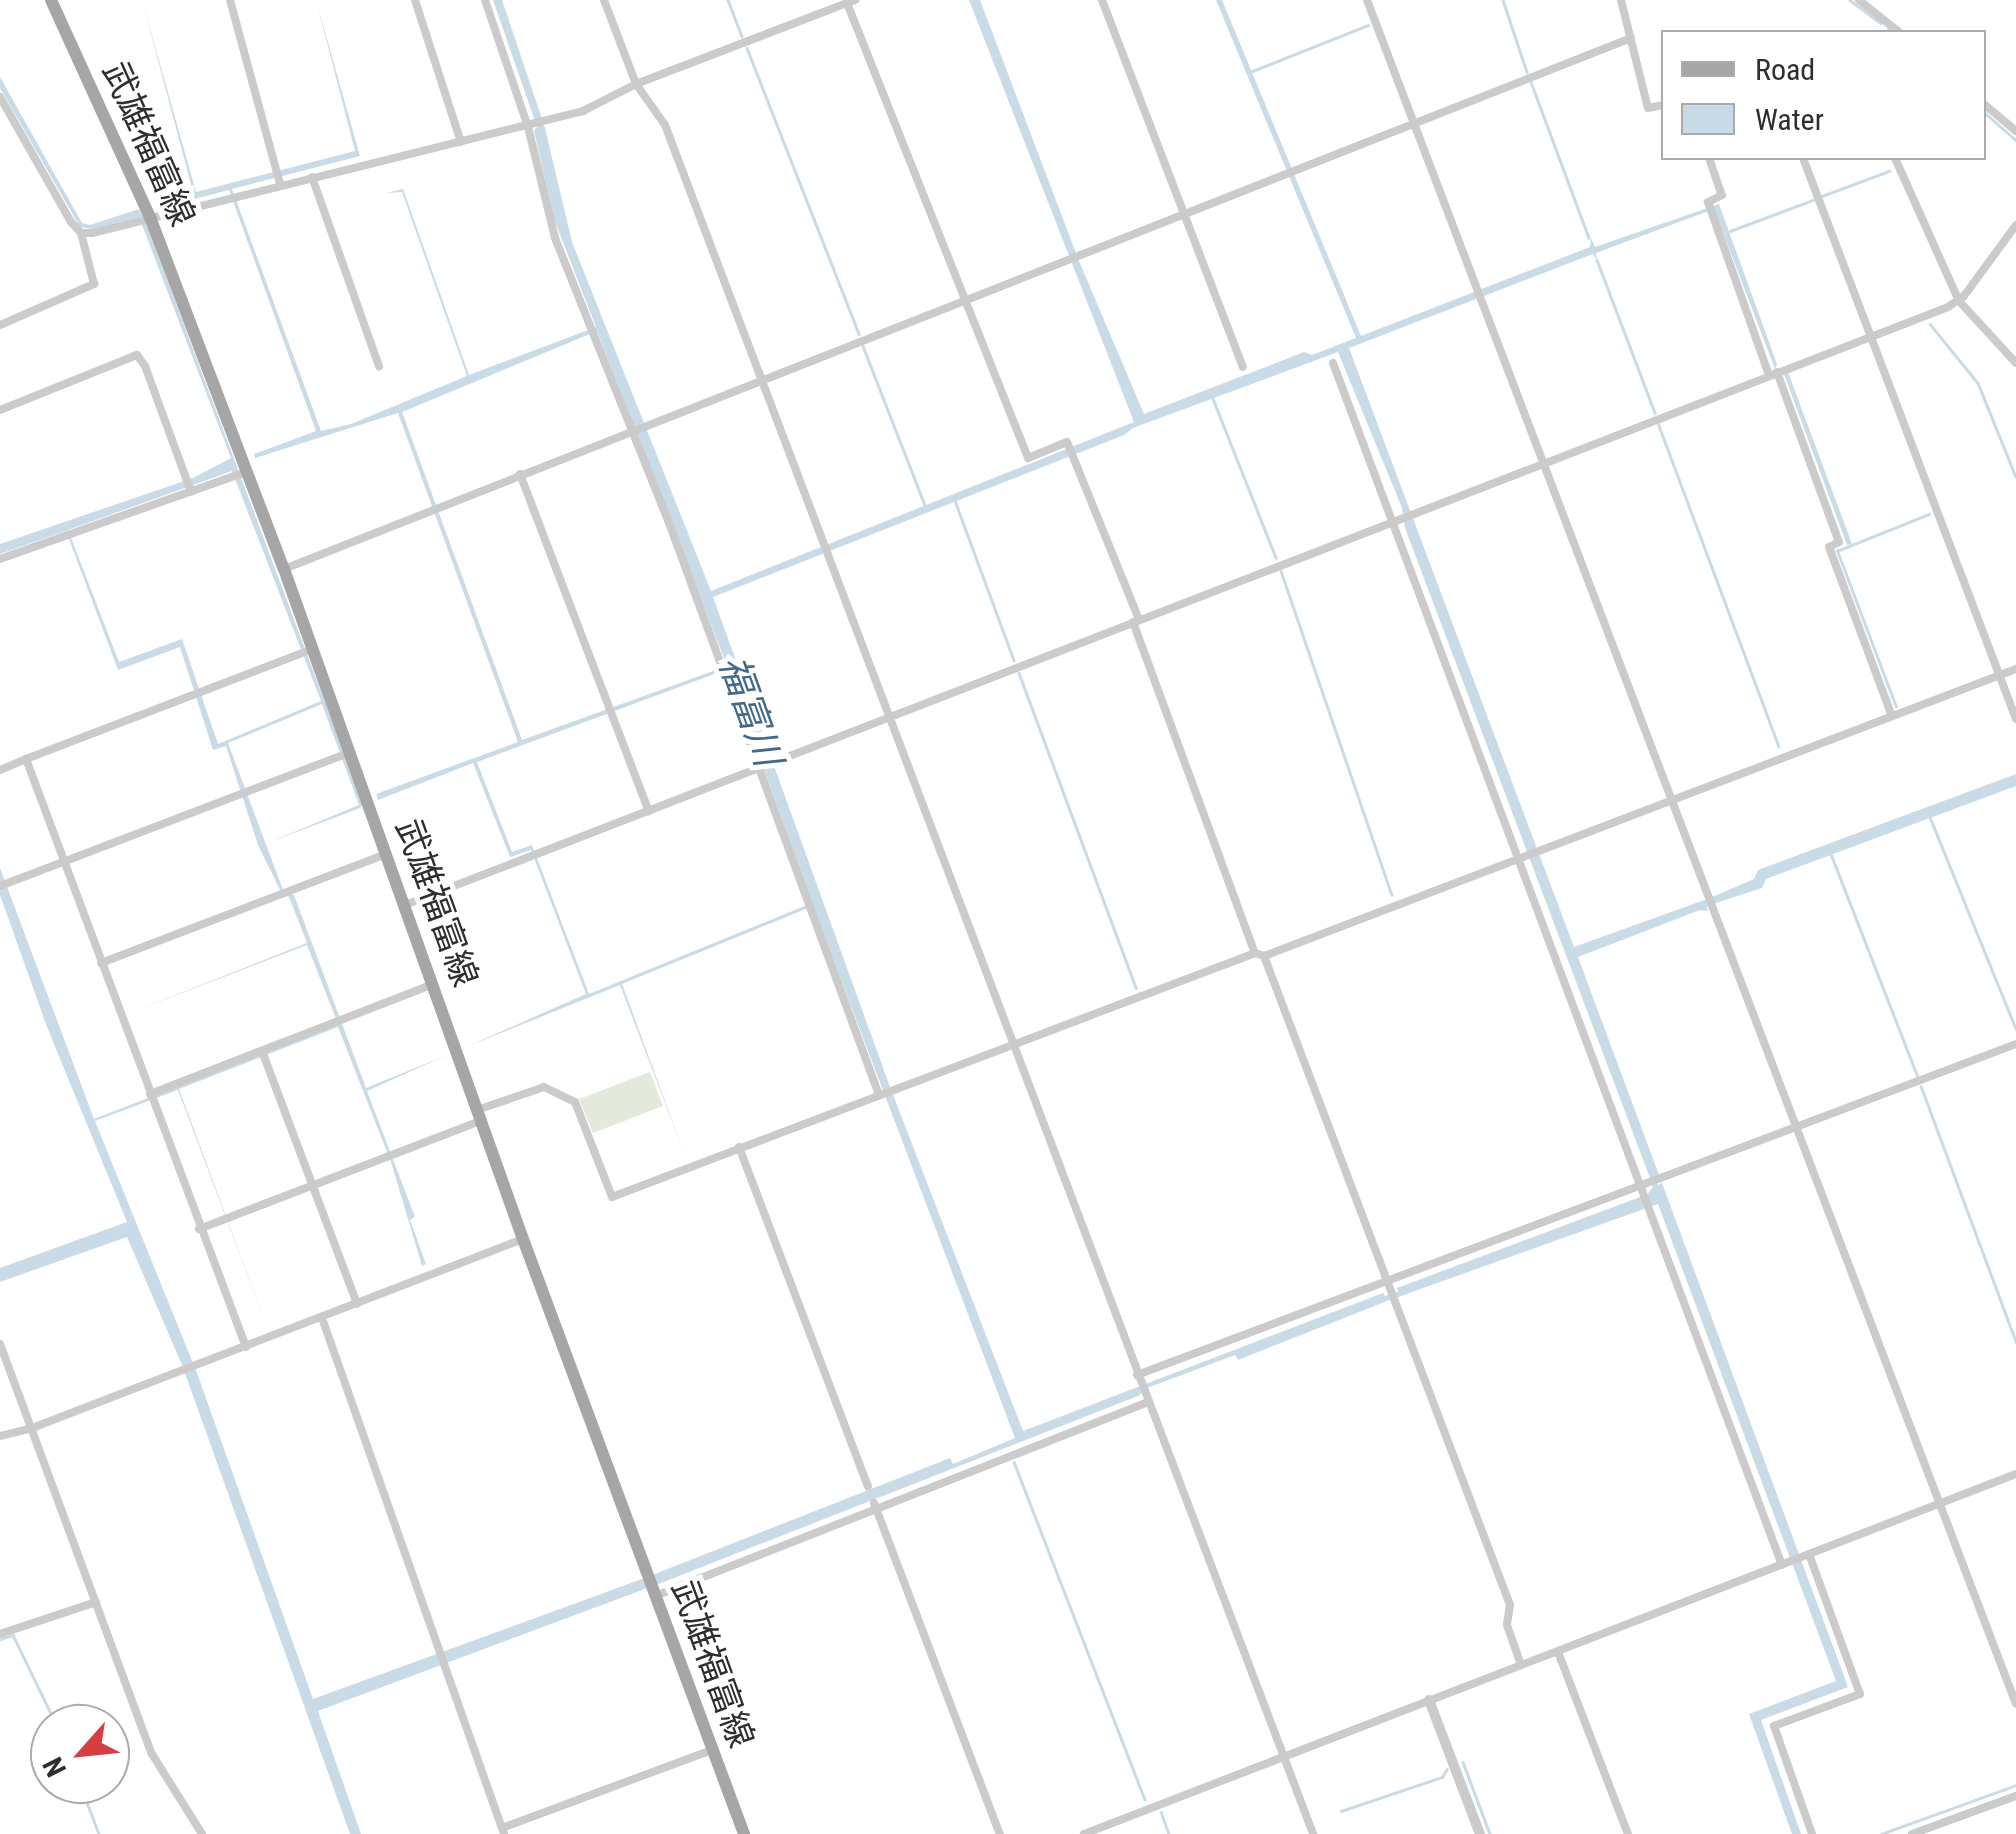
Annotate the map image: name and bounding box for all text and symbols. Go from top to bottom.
legend [1661,30,1986,160]
text: Road [1755,52,1815,87]
street label: 武雄福富線 [93,56,203,232]
text: Water [1755,102,1824,137]
water label: 福富川 [709,650,791,772]
street label: 武雄福富線 [386,814,486,992]
street label: 武雄福富線 [662,1575,762,1753]
north arrow [30,1704,130,1804]
text: N [36,1752,73,1782]

